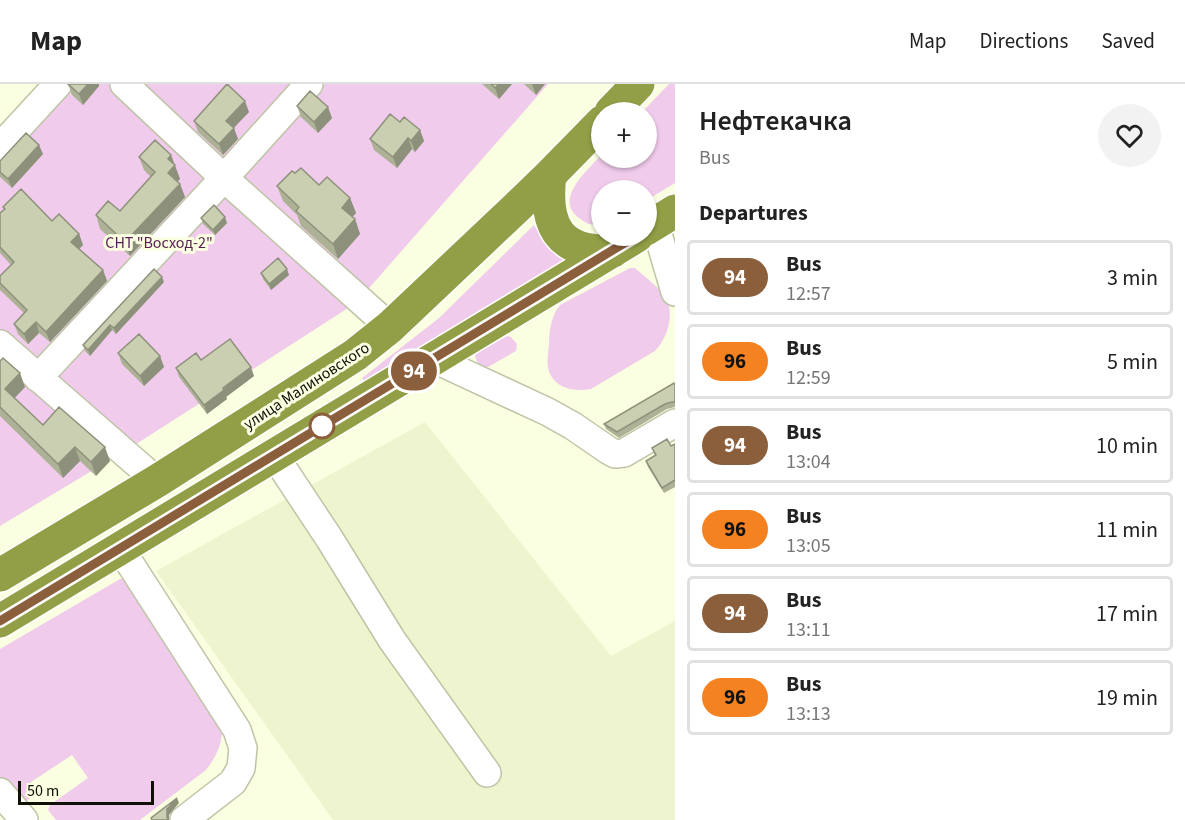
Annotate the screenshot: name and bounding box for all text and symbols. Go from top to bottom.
text: Map [30,21,82,61]
text: Map [909,26,947,56]
text: Directions [980,26,1068,56]
text: Saved [1101,26,1155,56]
text: Нефтекачка [699,101,852,141]
map controls [591,102,657,246]
button: + [591,102,657,168]
button: heart [1098,104,1161,167]
text: Bus [699,144,730,172]
button: − [591,180,657,246]
text: Departures [699,197,808,229]
park label: СНТ "Восход-2" [105,232,213,254]
text: Bus [786,248,822,280]
text: 94 [724,262,746,292]
text: 3 min [1107,262,1158,294]
text: 12:57 [786,280,831,308]
text: Bus [786,332,822,364]
street label: улица Малиновского [239,337,374,435]
text: 96 [724,346,746,376]
text: 5 min [1107,346,1158,378]
line badge: 94 [387,352,441,390]
text: 94 [403,356,425,386]
text: 12:59 [786,364,831,392]
unlabelled marker [309,413,335,439]
text: Bus [786,416,822,448]
text: 94 [724,430,746,460]
text: 10 min [1096,430,1158,462]
text: 13:04 [786,448,831,476]
text: Bus [786,500,822,532]
text: 96 [724,514,746,544]
text: 11 min [1096,514,1158,546]
text: 13:05 [786,532,831,560]
text: Bus [786,584,822,616]
text: 94 [724,598,746,628]
text: 17 min [1096,598,1158,630]
text: 13:11 [786,616,831,644]
text: Bus [786,668,822,700]
text: 96 [724,682,746,712]
text: 19 min [1096,682,1158,714]
text: 13:13 [786,700,831,728]
scale bar [18,778,154,806]
text: 50 m [27,780,59,802]

